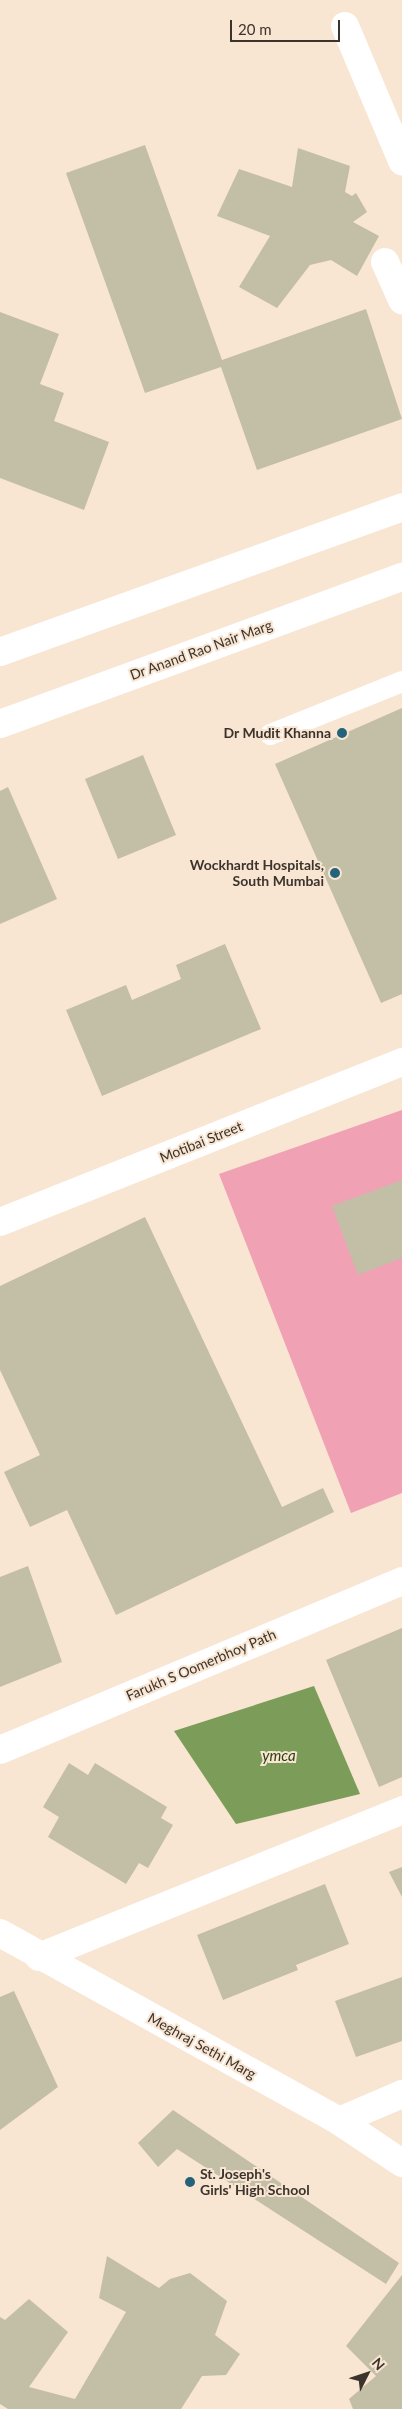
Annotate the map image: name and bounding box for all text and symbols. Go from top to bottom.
scale bar [232,10,342,42]
text: 20 m [238,20,272,38]
street label: Dr Anand Rao Nair Marg [127,616,275,684]
place label: Dr Mudit Khanna [223,725,331,741]
marker: Dr Mudit Khanna [335,726,349,740]
place label: Wockhardt Hospitals, South Mumbai [190,857,324,890]
marker: Wockhardt Hospitals, South Mumbai [328,866,342,880]
street label: Motibai Street [157,1118,245,1166]
street label: Farukh S Oomerbhoy Path [123,1626,279,1704]
water label: ymca [262,1747,296,1765]
street label: Meghraj Sethi Marg [145,2009,259,2083]
place label: St. Joseph's Girls' High School [200,2166,310,2198]
marker: St. Joseph's Girls' High School [184,2176,196,2188]
north arrow [342,2349,392,2399]
text: N [369,2354,389,2373]

